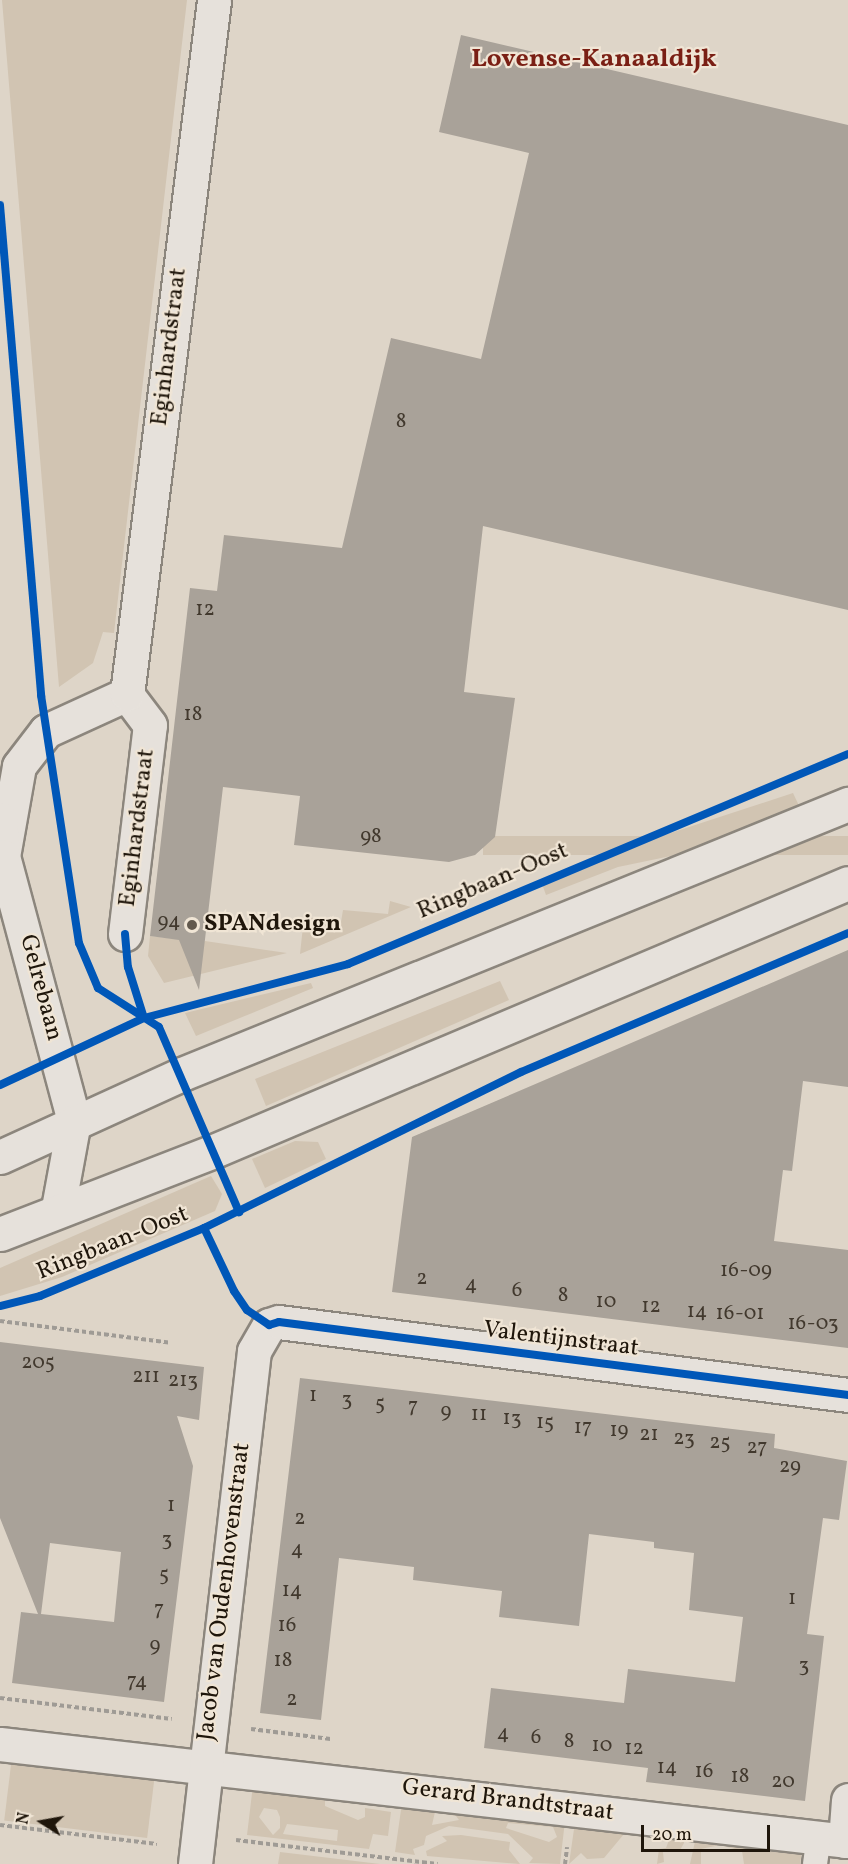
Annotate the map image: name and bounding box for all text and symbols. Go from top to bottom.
district label: Lovense-Kanaaldijk [471,44,717,76]
street label: Eginhardstraat [146,266,194,428]
house number: 8 [396,409,406,435]
house number: 12 [195,597,215,623]
house number: 18 [184,702,202,728]
street label: Eginhardstraat [114,747,162,909]
house number: 98 [360,824,382,850]
street label: Ringbaan-Oost [413,837,573,927]
house number: 94 [158,909,180,935]
place label: SPANdesign [204,911,341,939]
marker: SPANdesign [185,918,199,932]
street label: Gelrebaan [12,932,68,1044]
street label: Ringbaan-Oost [33,1200,193,1288]
house number: 16-09 [720,1258,772,1284]
house number: 2 [416,1266,428,1292]
house number: 4 [465,1272,477,1298]
house number: 6 [512,1278,522,1304]
house number: 8 [558,1283,568,1309]
house number: 10 [596,1289,616,1315]
house number: 12 [641,1294,661,1320]
house number: 14 [687,1299,707,1325]
house number: 16-01 [716,1301,764,1327]
house number: 16-03 [787,1311,839,1337]
street label: Valentijnstraat [482,1316,640,1364]
house number: 205 [21,1350,55,1376]
house number: 211 [132,1364,160,1390]
house number: 213 [168,1368,198,1394]
house number: 1 [309,1383,317,1409]
house number: 3 [342,1387,352,1413]
house number: 5 [375,1391,385,1417]
house number: 7 [408,1394,418,1420]
house number: 9 [441,1399,451,1425]
house number: 11 [471,1402,487,1428]
house number: 13 [503,1406,521,1432]
house number: 15 [536,1410,554,1436]
house number: 17 [574,1415,592,1441]
house number: 19 [609,1418,629,1444]
house number: 21 [639,1422,659,1448]
house number: 23 [673,1426,695,1452]
house number: 25 [709,1430,731,1456]
house number: 27 [747,1435,767,1461]
street label: Jacob van Oudenhovenstraat [192,1441,258,1743]
house number: 29 [779,1454,801,1480]
house number: 1 [167,1493,175,1519]
house number: 2 [294,1506,306,1532]
house number: 3 [162,1527,172,1553]
house number: 4 [291,1537,303,1563]
house number: 5 [159,1562,169,1588]
house number: 14 [282,1578,302,1604]
house number: 1 [788,1586,796,1612]
house number: 7 [154,1597,164,1623]
house number: 16 [278,1613,296,1639]
house number: 9 [150,1633,160,1659]
house number: 18 [274,1648,292,1674]
house number: 3 [799,1653,809,1679]
house number: 74 [127,1669,147,1695]
house number: 2 [286,1687,298,1713]
house number: 4 [497,1721,509,1747]
house number: 6 [531,1725,541,1751]
house number: 8 [564,1729,574,1755]
house number: 10 [592,1733,612,1759]
house number: 12 [624,1736,644,1762]
house number: 14 [657,1755,677,1781]
house number: 16 [695,1759,713,1785]
house number: 18 [731,1764,749,1790]
house number: 20 [771,1769,795,1795]
street label: Gerard Brandtstraat [400,1774,616,1828]
north arrow [12,1792,72,1852]
text: N [12,1811,36,1826]
scale bar [644,1813,773,1851]
text: 20 m [652,1823,692,1848]

